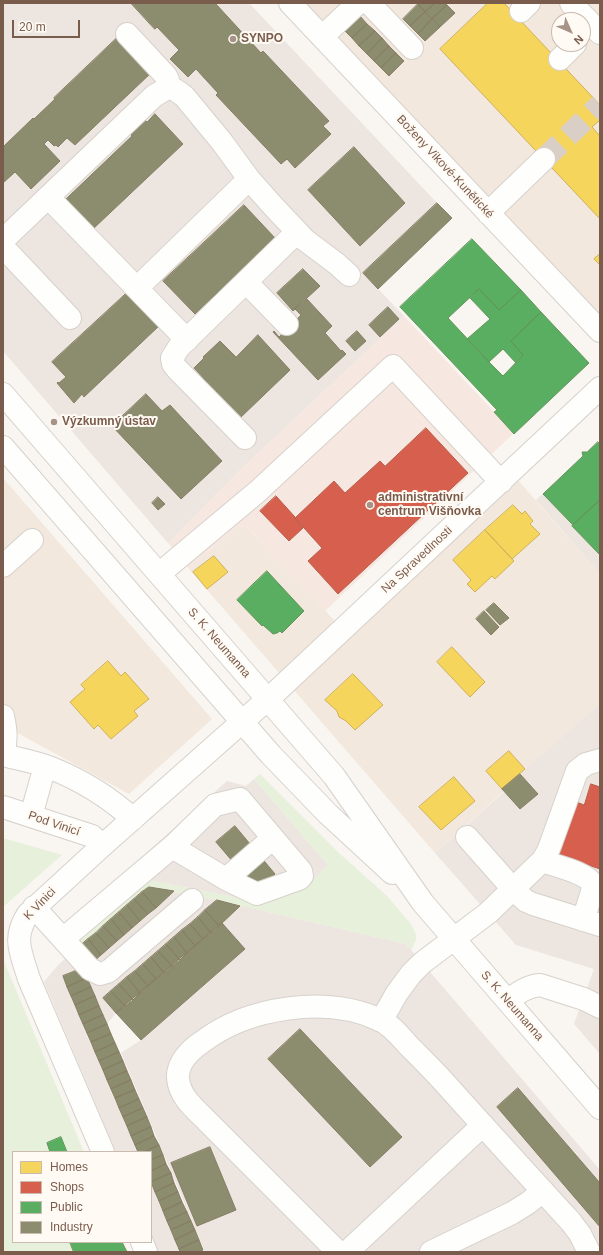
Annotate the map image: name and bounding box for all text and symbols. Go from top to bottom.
scale bar [14,12,82,38]
north arrow [551,12,591,52]
text: 20 m [19,20,46,34]
place label: SYNPO [241,32,283,46]
text: N [572,33,586,47]
marker: SYNPO [228,34,238,44]
street label: Boženy Vikové-Kunětické [393,112,497,222]
place label: Výzkumný ústav [62,415,156,429]
marker: Výzkumný ústav [49,417,59,427]
place label: administrativní centrum Višňovka [378,491,481,519]
marker: administrativní centrum Višňovka [365,500,375,510]
street label: Na Spravedlnosti [379,524,455,596]
street label: S. K. Neumanna [185,605,253,681]
street label: Pod Vinicí [26,808,82,840]
street label: K Vinici [21,885,59,923]
street label: S. K. Neumanna [478,968,546,1044]
legend [12,1151,152,1243]
text: Homes [50,1160,88,1174]
text: Shops [50,1180,84,1194]
text: Public [50,1200,83,1214]
text: Industry [50,1220,93,1234]

